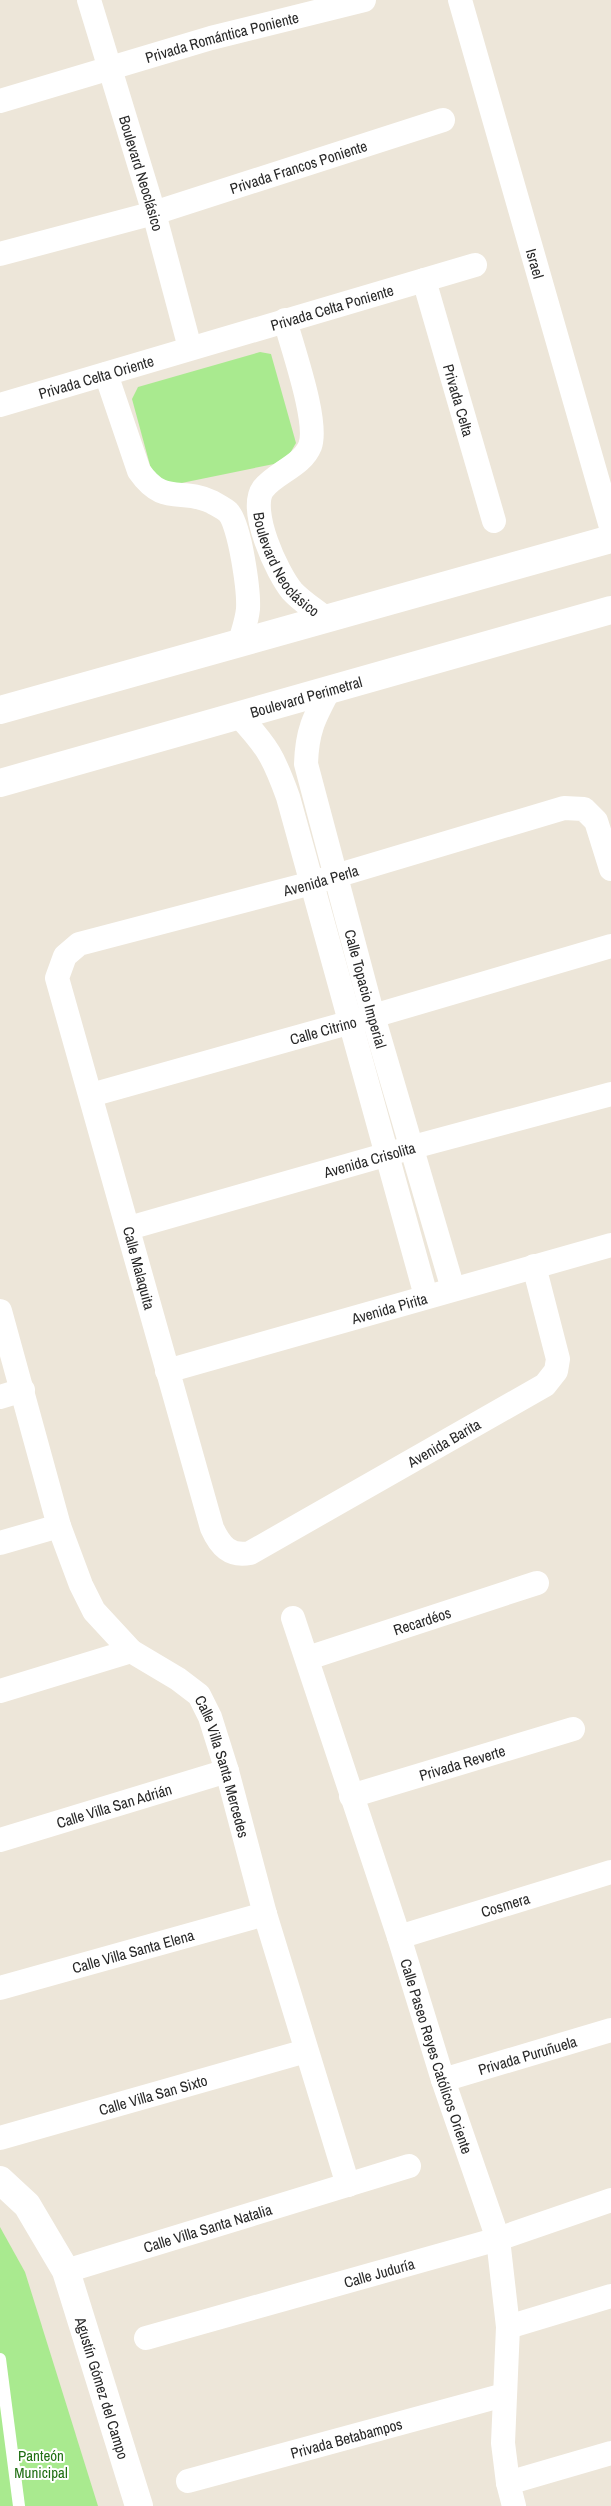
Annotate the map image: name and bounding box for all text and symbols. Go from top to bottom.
street label: Privada Romántica Poniente [143,6,301,68]
street label: Boulevard Neoclásico [114,113,169,233]
street label: Privada Francos Poniente [227,135,370,198]
street label: Israel [521,246,550,281]
street label: Privada Celta Poniente [268,279,396,335]
street label: Privada Celta Oriente [36,350,156,404]
street label: Privada Celta [438,361,479,439]
street label: Boulevard Neoclásico [249,511,324,621]
street label: Boulevard Perimetral [247,671,364,722]
street label: Avenida Perla [280,859,361,901]
street label: Calle Topacio Imperial [340,927,392,1051]
street label: Calle Citrino [287,1011,359,1049]
street label: Avenida Crisolita [320,1136,418,1183]
street label: Calle Malaquita [118,1224,160,1312]
street label: Avenida Pirita [348,1287,430,1329]
street label: Avenida Barita [403,1414,485,1473]
street label: Recardéos [390,1601,454,1640]
street label: Calle Villa Santa Mercedes [190,1691,255,1840]
street label: Privada Reverte [416,1740,508,1785]
street label: Calle Villa San Adrián [54,1778,174,1833]
street label: Cosmera [478,1887,532,1922]
street label: Calle Villa Santa Elena [70,1924,196,1978]
street label: Calle Paseo Reyes Católicos Oriente [396,1956,478,2157]
street label: Privada Puruñuela [475,2030,579,2080]
street label: Calle Villa San Sixto [96,2069,210,2120]
street label: Calle Villa Santa Natalia [141,2198,274,2257]
street label: Calle Juduría [341,2253,417,2292]
street label: Agustín Gómez del Campo [70,2313,134,2462]
street label: Privada Betabampos [288,2413,404,2463]
park label: Panteón Municipal [14,2445,68,2483]

